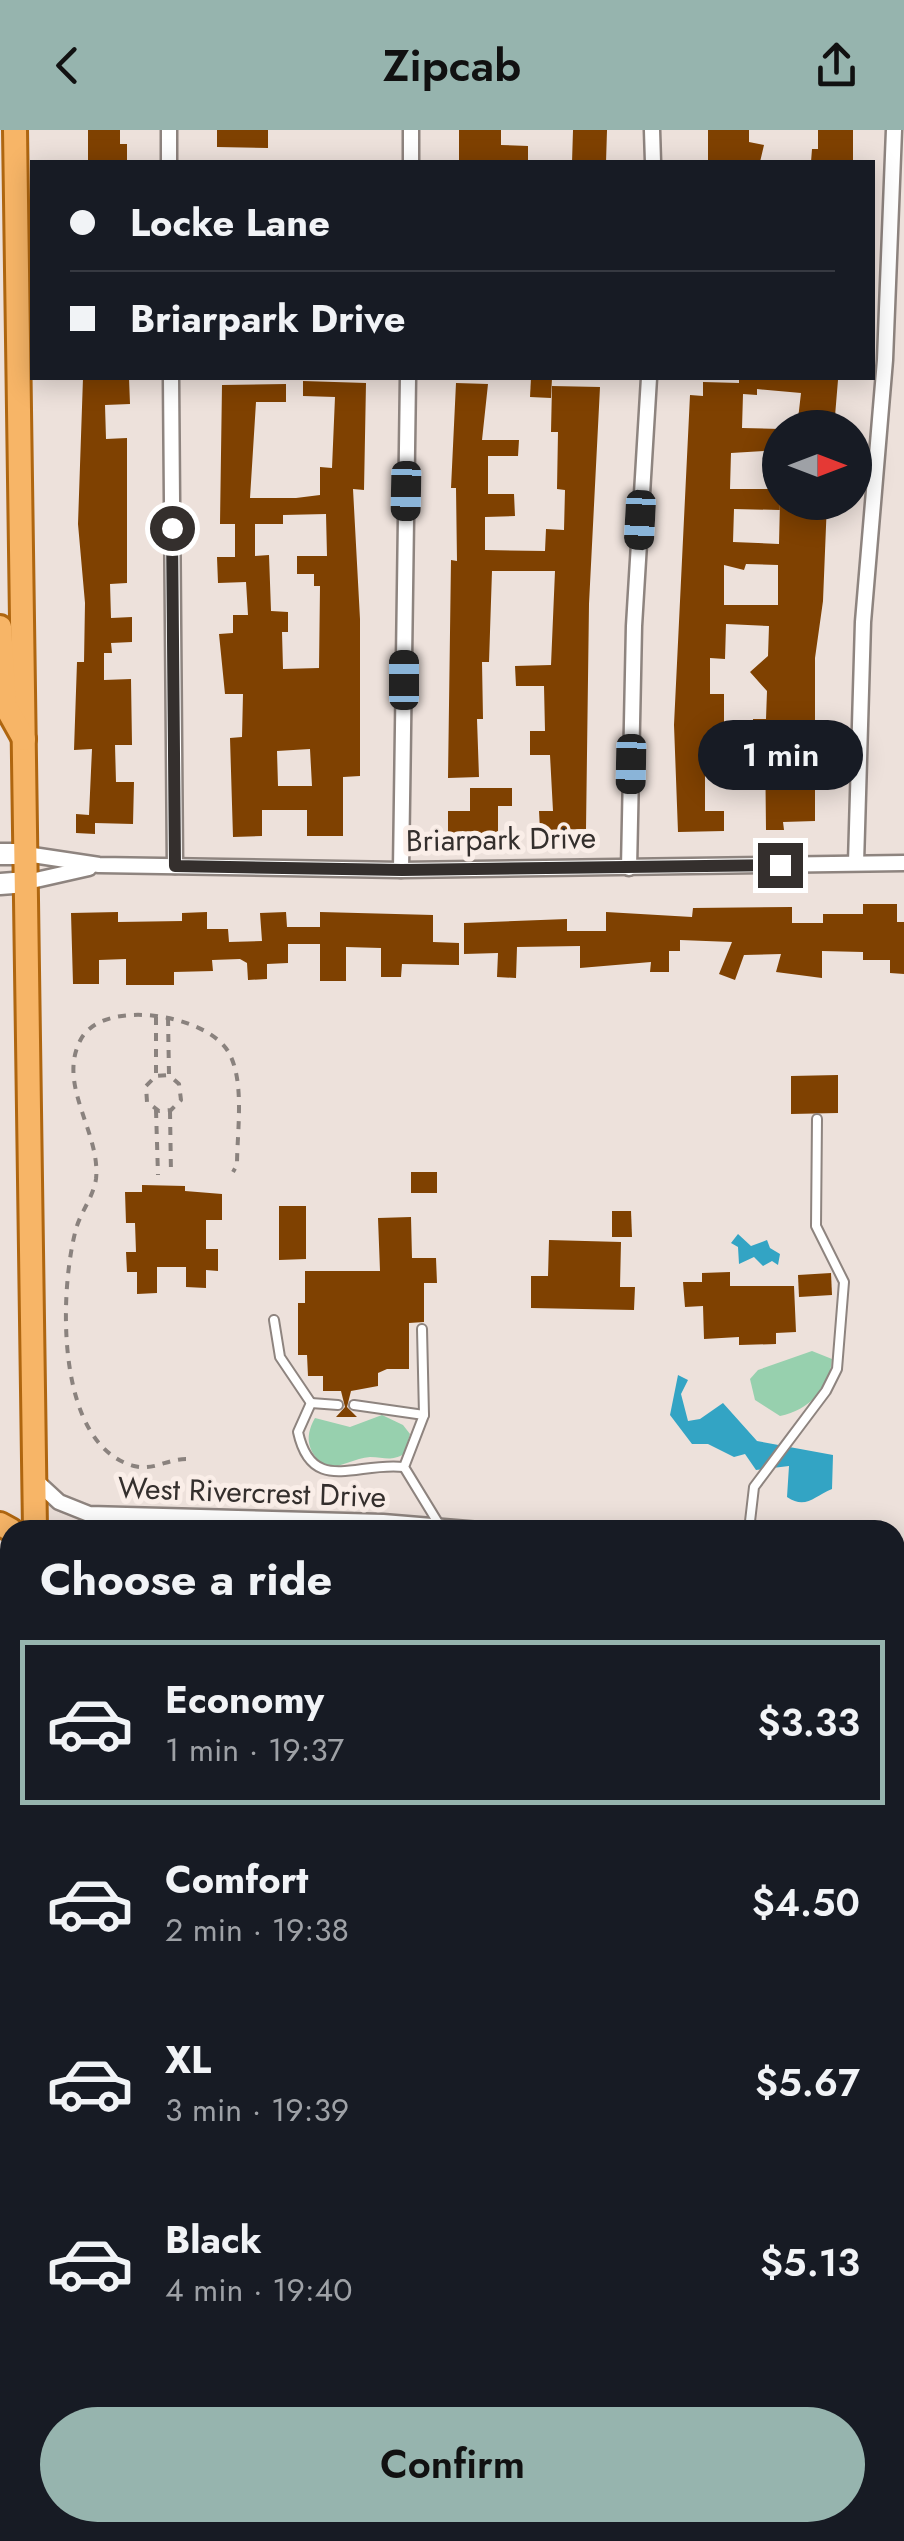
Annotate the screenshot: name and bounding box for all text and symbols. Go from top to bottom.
text: Zipcab [383,33,521,98]
icon: back [40,38,95,93]
icon: share [809,38,864,93]
text: Locke Lane [130,195,330,250]
text: Briarpark Drive [130,291,406,346]
north arrow [762,410,872,520]
map controls [762,410,872,520]
car [390,461,422,521]
car [623,489,657,551]
route start [150,506,195,551]
car [389,650,419,710]
callout: 1 min [698,720,862,790]
text: 1 min [742,732,819,778]
car [615,734,647,794]
street label: Briarpark Drive [406,816,596,862]
route end [758,843,803,888]
street label: West Rivercrest Drive [117,1466,387,1518]
text: Choose a ride [40,1547,332,1612]
text: Economy [165,1672,324,1727]
icon: car [45,1678,135,1768]
text: $3.33 [757,1695,860,1750]
text: 1 min · 19:37 [165,1727,344,1773]
text: Comfort [165,1852,308,1907]
icon: car [45,1858,135,1948]
text: $4.50 [752,1875,860,1930]
text: 2 min · 19:38 [165,1907,349,1953]
text: XL [165,2032,211,2087]
icon: car [45,2038,135,2128]
text: $5.67 [755,2055,860,2110]
text: 3 min · 19:39 [165,2087,349,2133]
text: Black [165,2212,262,2267]
icon: car [45,2218,135,2308]
text: $5.13 [760,2235,860,2290]
text: 4 min · 19:40 [165,2267,352,2313]
button: Confirm [40,2407,865,2522]

